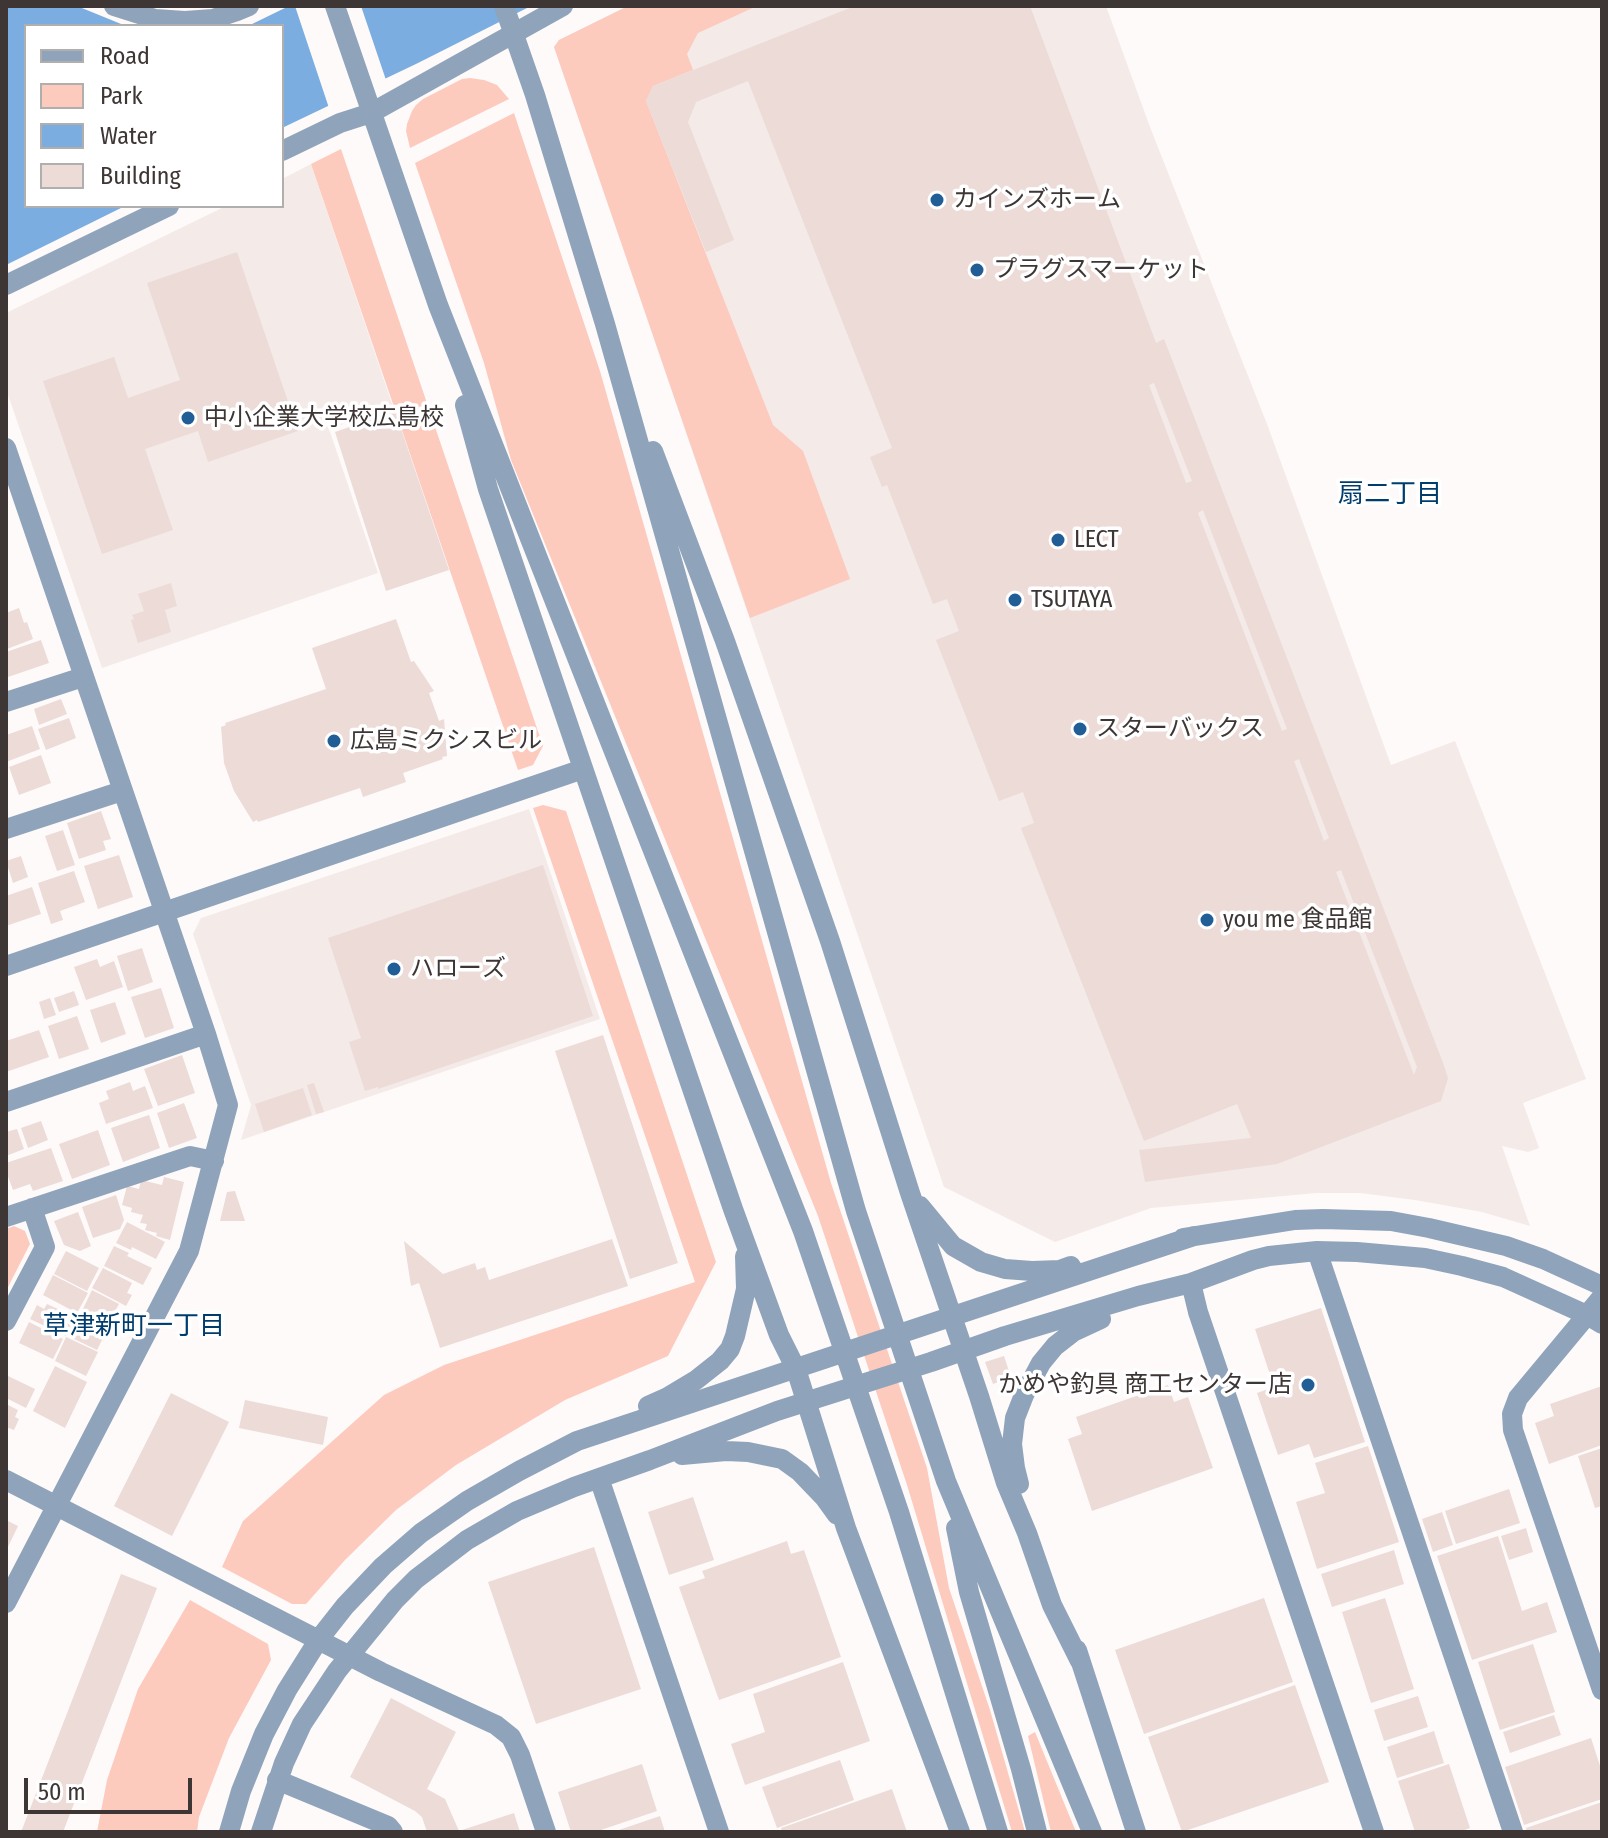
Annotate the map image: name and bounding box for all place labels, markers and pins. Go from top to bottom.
place label: カインズホーム [953,186,1121,214]
marker: カインズホーム [928,191,946,209]
place label: プラグスマーケット [993,256,1209,284]
marker: プラグスマーケット [968,261,986,279]
place label: 中小企業大学校広島校 [204,404,444,432]
marker: 中小企業大学校広島校 [179,409,197,427]
place label: LECT [1074,526,1119,554]
marker: LECT [1049,531,1067,549]
place label: TSUTAYA [1031,586,1112,614]
marker: TSUTAYA [1006,591,1024,609]
place label: スターバックス [1096,715,1264,743]
marker: スターバックス [1071,720,1089,738]
place label: 広島ミクシスビル [350,727,542,755]
marker: 広島ミクシスビル [325,732,343,750]
place label: you me 食品館 [1223,906,1372,934]
marker: you me 食品館 [1198,911,1216,929]
place label: ハローズ [410,955,506,983]
marker: ハローズ [385,960,403,978]
place label: かめや釣具 商工センター店 [998,1371,1292,1399]
marker: かめや釣具 商工センター店 [1299,1376,1317,1394]

